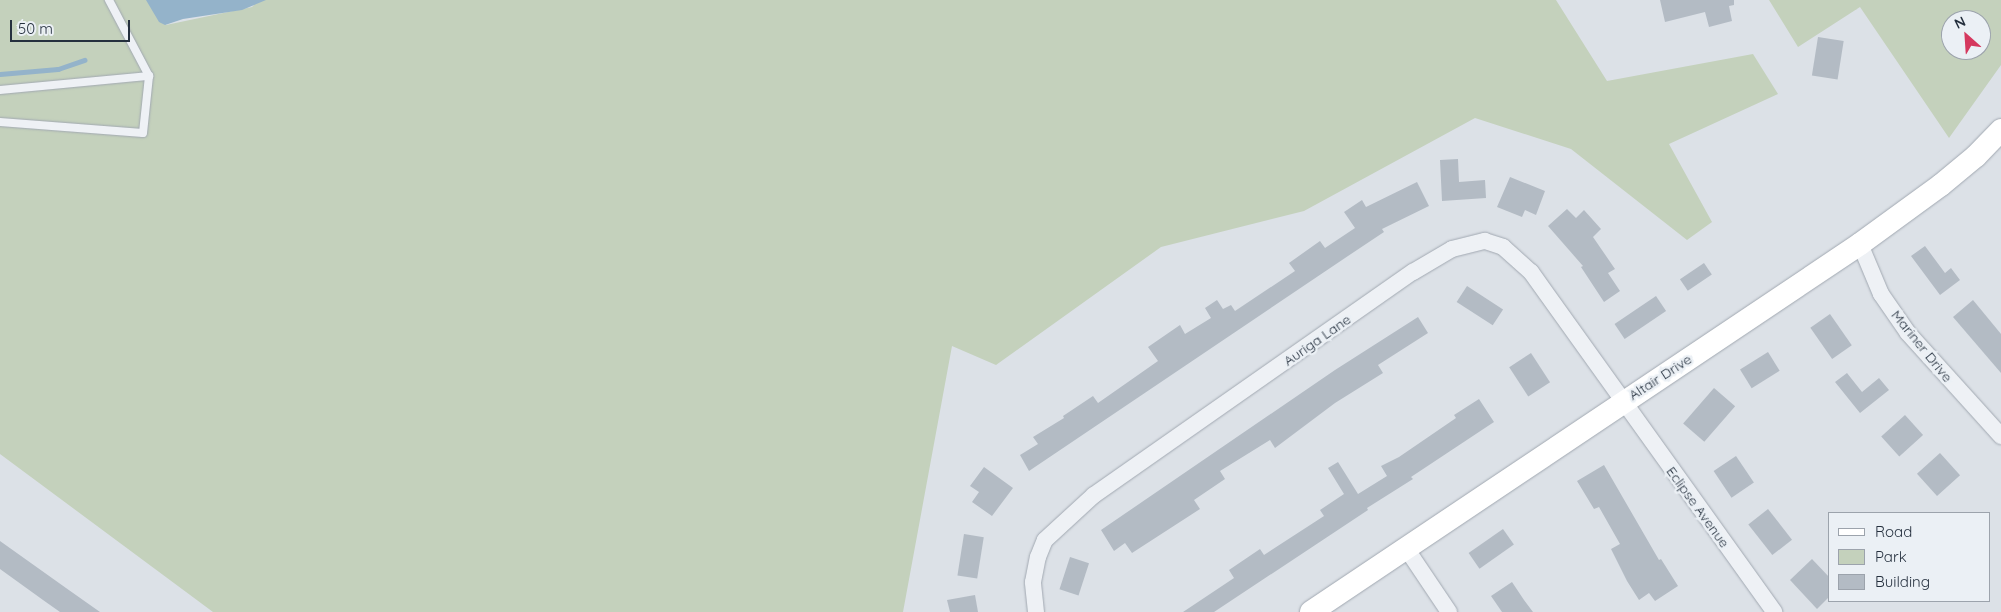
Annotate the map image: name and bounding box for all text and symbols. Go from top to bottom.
scale bar [12,10,132,42]
north arrow [1941,10,1991,60]
text: N [1951,12,1968,33]
text: 50 m [18,19,53,38]
street label: Mariner Drive [1888,307,1956,385]
street label: Auriga Lane [1280,311,1354,369]
street label: Altair Drive [1625,351,1695,403]
street label: Eclipse Avenue [1663,463,1733,551]
legend [1828,512,1991,602]
text: Road [1875,522,1912,541]
text: Park [1875,547,1907,566]
text: Building [1875,572,1930,591]

